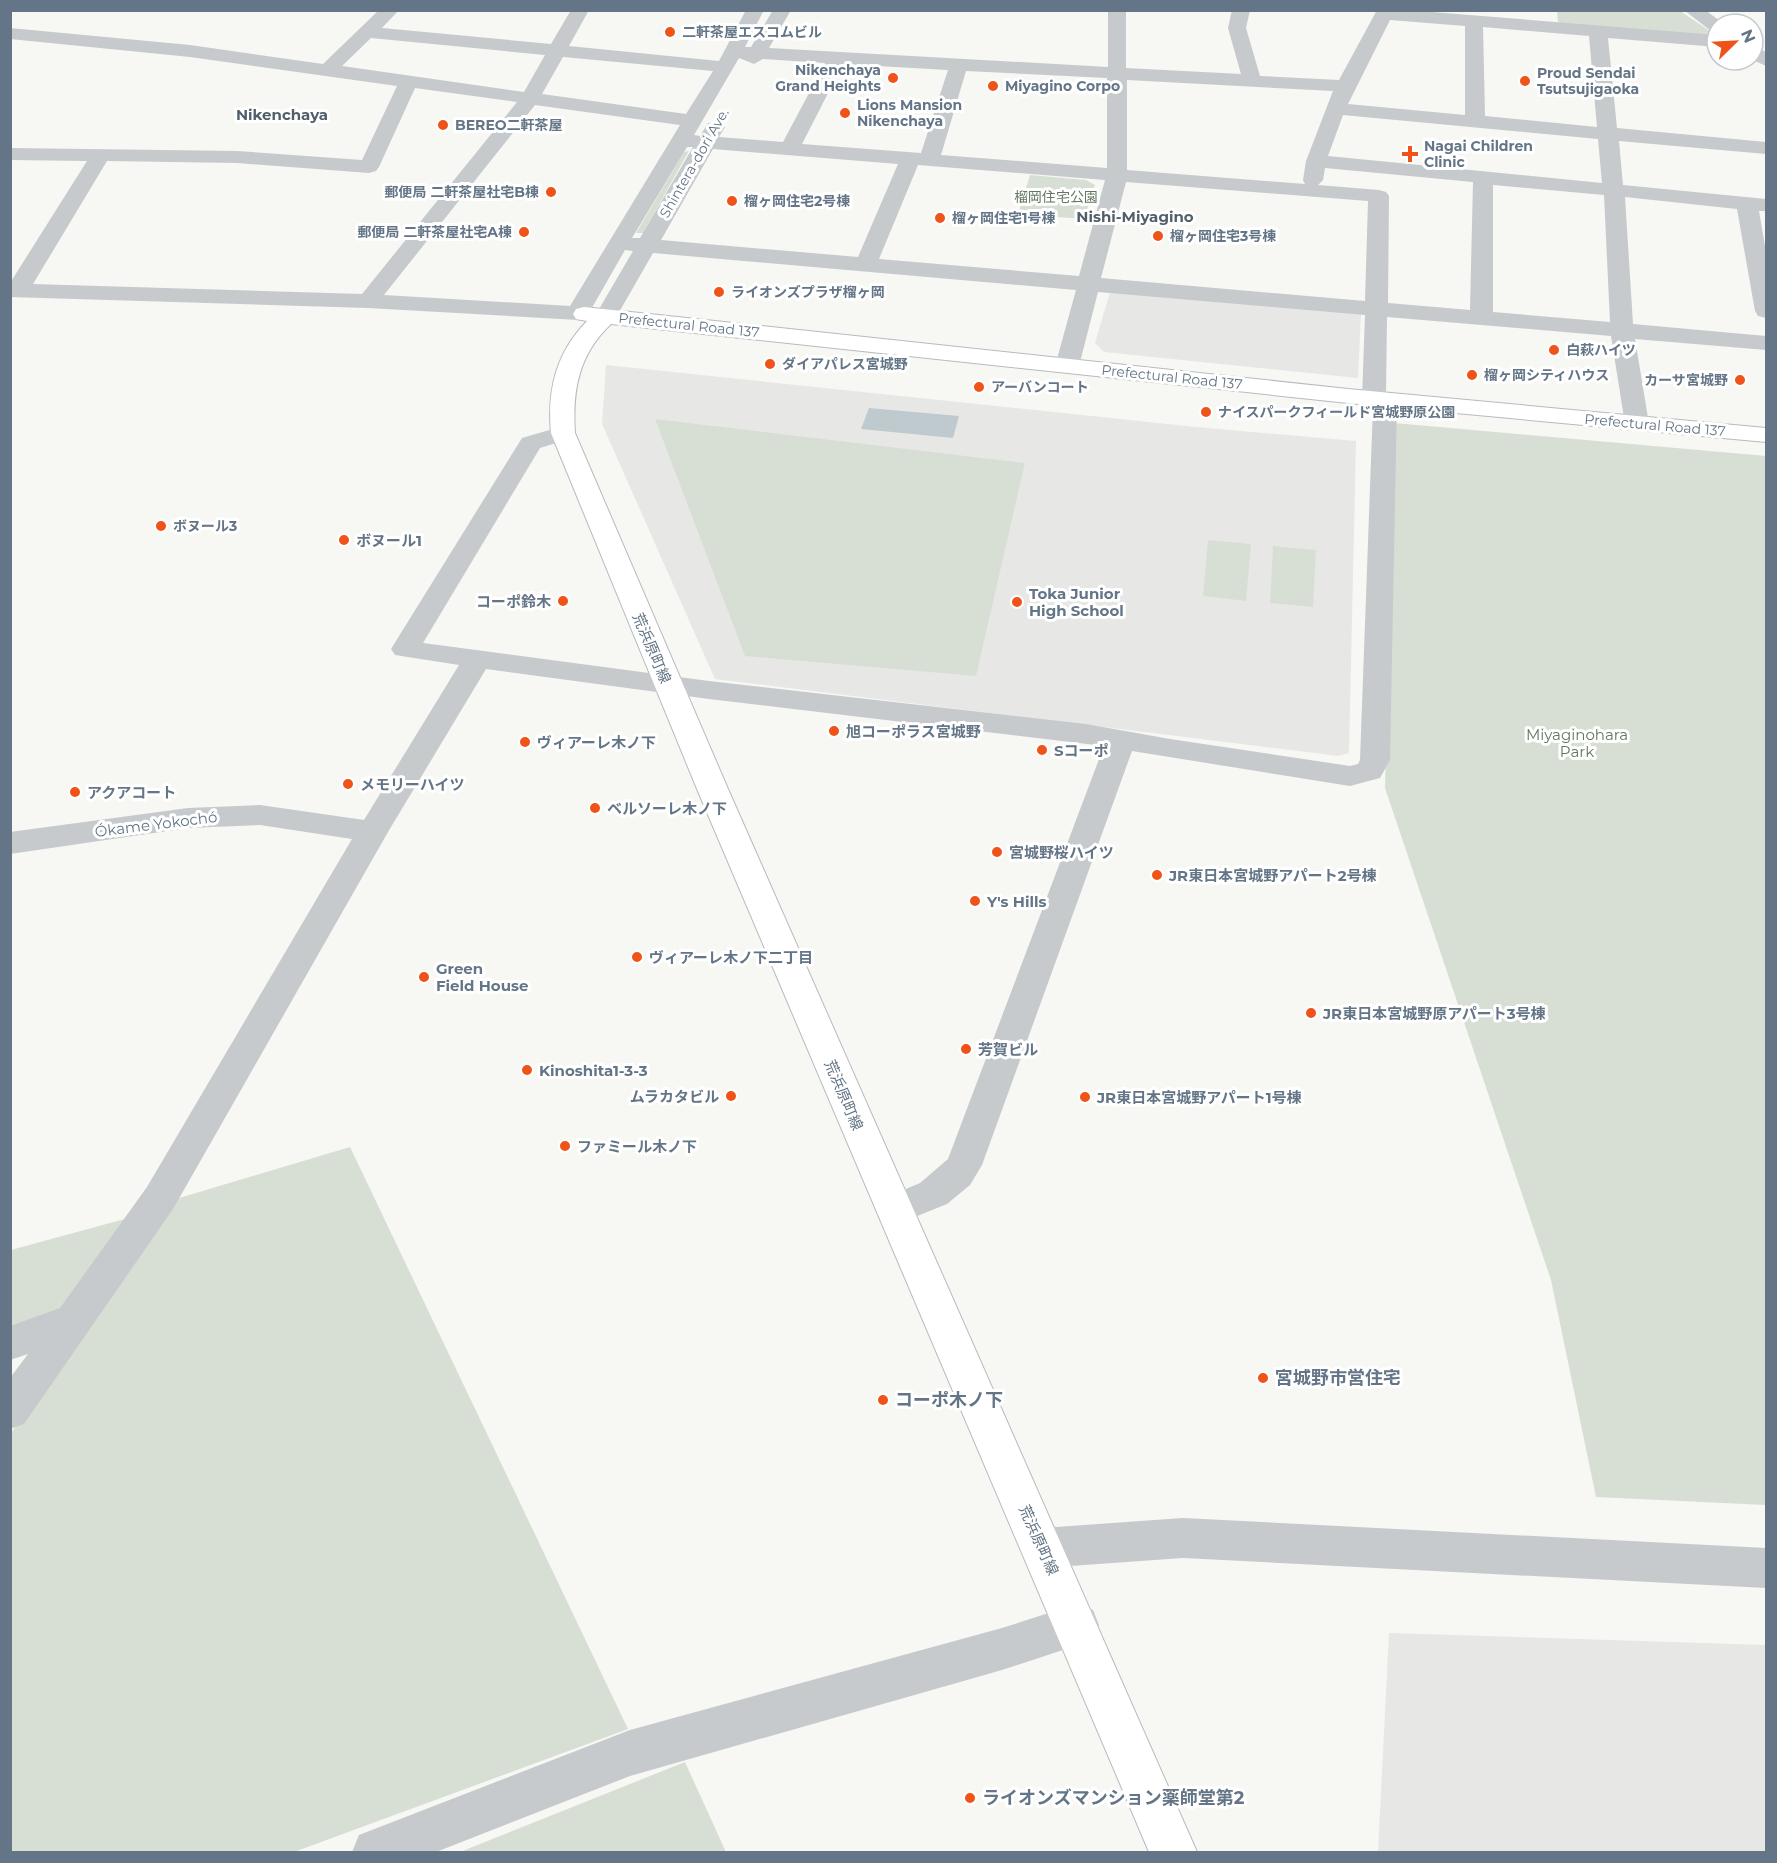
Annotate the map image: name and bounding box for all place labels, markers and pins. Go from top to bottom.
place label: 二軒茶屋エスコムビル [682,23,822,41]
marker: 二軒茶屋エスコムビル [663,25,677,39]
place label: Nikenchaya Grand Heights [775,61,882,95]
place label: Proud Sendai Tsutsujigaoka [1537,64,1639,98]
marker: Nikenchaya Grand Heights [886,71,900,85]
marker: Proud Sendai Tsutsujigaoka [1518,74,1532,88]
place label: Miyagino Corpo [1005,77,1120,95]
marker: Miyagino Corpo [986,79,1000,93]
place label: Lions Mansion Nikenchaya [857,96,962,130]
marker: Lions Mansion Nikenchaya [838,106,852,120]
place label: BEREO二軒茶屋 [455,116,563,134]
marker: BEREO二軒茶屋 [436,118,450,132]
place label: Nagai Children Clinic [1424,137,1533,171]
marker: Nagai Children Clinic [1401,145,1419,163]
place label: 郵便局 二軒茶屋社宅B棟 [384,183,539,201]
marker: 郵便局 二軒茶屋社宅B棟 [544,185,558,199]
place label: 榴ヶ岡住宅2号棟 [744,192,850,210]
marker: 榴ヶ岡住宅2号棟 [725,194,739,208]
place label: 榴ヶ岡住宅1号棟 [952,209,1056,227]
marker: 榴ヶ岡住宅1号棟 [933,211,947,225]
place label: 郵便局 二軒茶屋社宅A棟 [357,223,512,241]
marker: 郵便局 二軒茶屋社宅A棟 [517,225,531,239]
place label: 榴ヶ岡住宅3号棟 [1170,227,1276,245]
marker: 榴ヶ岡住宅3号棟 [1151,229,1165,243]
place label: ライオンズプラザ榴ヶ岡 [731,283,885,301]
marker: ライオンズプラザ榴ヶ岡 [712,285,726,299]
place label: 白萩ハイツ [1566,341,1636,359]
marker: 白萩ハイツ [1547,343,1561,357]
place label: ダイアパレス宮城野 [782,355,908,373]
marker: ダイアパレス宮城野 [763,357,777,371]
place label: 榴ヶ岡シティハウス [1484,366,1609,384]
marker: 榴ヶ岡シティハウス [1465,368,1479,382]
place label: カーサ宮城野 [1644,371,1728,389]
marker: カーサ宮城野 [1733,373,1747,387]
place label: アーバンコート [991,378,1089,396]
marker: アーバンコート [972,380,986,394]
place label: ナイスパークフィールド宮城野原公園 [1218,403,1455,421]
marker: ナイスパークフィールド宮城野原公園 [1199,405,1213,419]
place label: ボヌール3 [173,517,237,535]
marker: ボヌール3 [154,519,168,533]
place label: ボヌール1 [356,531,422,550]
marker: ボヌール1 [337,533,351,547]
place label: Toka Junior High School [1029,584,1124,620]
place label: コーポ鈴木 [476,592,551,611]
marker: コーポ鈴木 [556,594,570,608]
marker: Toka Junior High School [1010,595,1024,609]
place label: 旭コーポラス宮城野 [846,722,981,741]
marker: 旭コーポラス宮城野 [827,724,841,738]
place label: ヴィアーレ木ノ下 [537,733,656,752]
marker: ヴィアーレ木ノ下 [518,735,532,749]
place label: Sコーポ [1054,741,1109,760]
marker: Sコーポ [1035,743,1049,757]
place label: メモリーハイツ [360,775,464,794]
marker: メモリーハイツ [341,777,355,791]
place label: アクアコート [87,783,176,802]
marker: アクアコート [68,785,82,799]
place label: ベルソーレ木ノ下 [607,799,727,818]
marker: ベルソーレ木ノ下 [588,801,602,815]
place label: 宮城野桜ハイツ [1009,843,1114,862]
marker: 宮城野桜ハイツ [990,845,1004,859]
place label: JR東日本宮城野アパート2号棟 [1168,866,1377,885]
marker: JR東日本宮城野アパート2号棟 [1150,868,1164,882]
place label: Y's Hills [986,892,1046,911]
marker: Y's Hills [968,894,982,908]
place label: ヴィアーレ木ノ下二丁目 [649,948,813,967]
marker: ヴィアーレ木ノ下二丁目 [630,950,644,964]
place label: Green Field House [436,959,528,995]
marker: Green Field House [417,970,431,984]
place label: JR東日本宮城野原アパート3号棟 [1322,1004,1546,1023]
marker: JR東日本宮城野原アパート3号棟 [1304,1006,1318,1020]
place label: 芳賀ビル [978,1040,1038,1059]
marker: 芳賀ビル [959,1042,973,1056]
place label: Kinoshita1-3-3 [539,1061,648,1080]
marker: Kinoshita1-3-3 [520,1063,534,1077]
place label: ムラカタビル [630,1087,719,1106]
place label: JR東日本宮城野アパート1号棟 [1096,1088,1302,1107]
marker: ムラカタビル [724,1089,738,1103]
marker: JR東日本宮城野アパート1号棟 [1078,1090,1092,1104]
place label: ファミール木ノ下 [577,1137,697,1156]
marker: ファミール木ノ下 [558,1139,572,1153]
place label: 宮城野市営住宅 [1275,1367,1401,1389]
marker: 宮城野市営住宅 [1256,1371,1270,1385]
place label: コーポ木ノ下 [895,1389,1003,1411]
marker: コーポ木ノ下 [876,1393,890,1407]
place label: ライオンズマンション薬師堂第2 [982,1787,1245,1809]
marker: ライオンズマンション薬師堂第2 [963,1791,977,1805]

